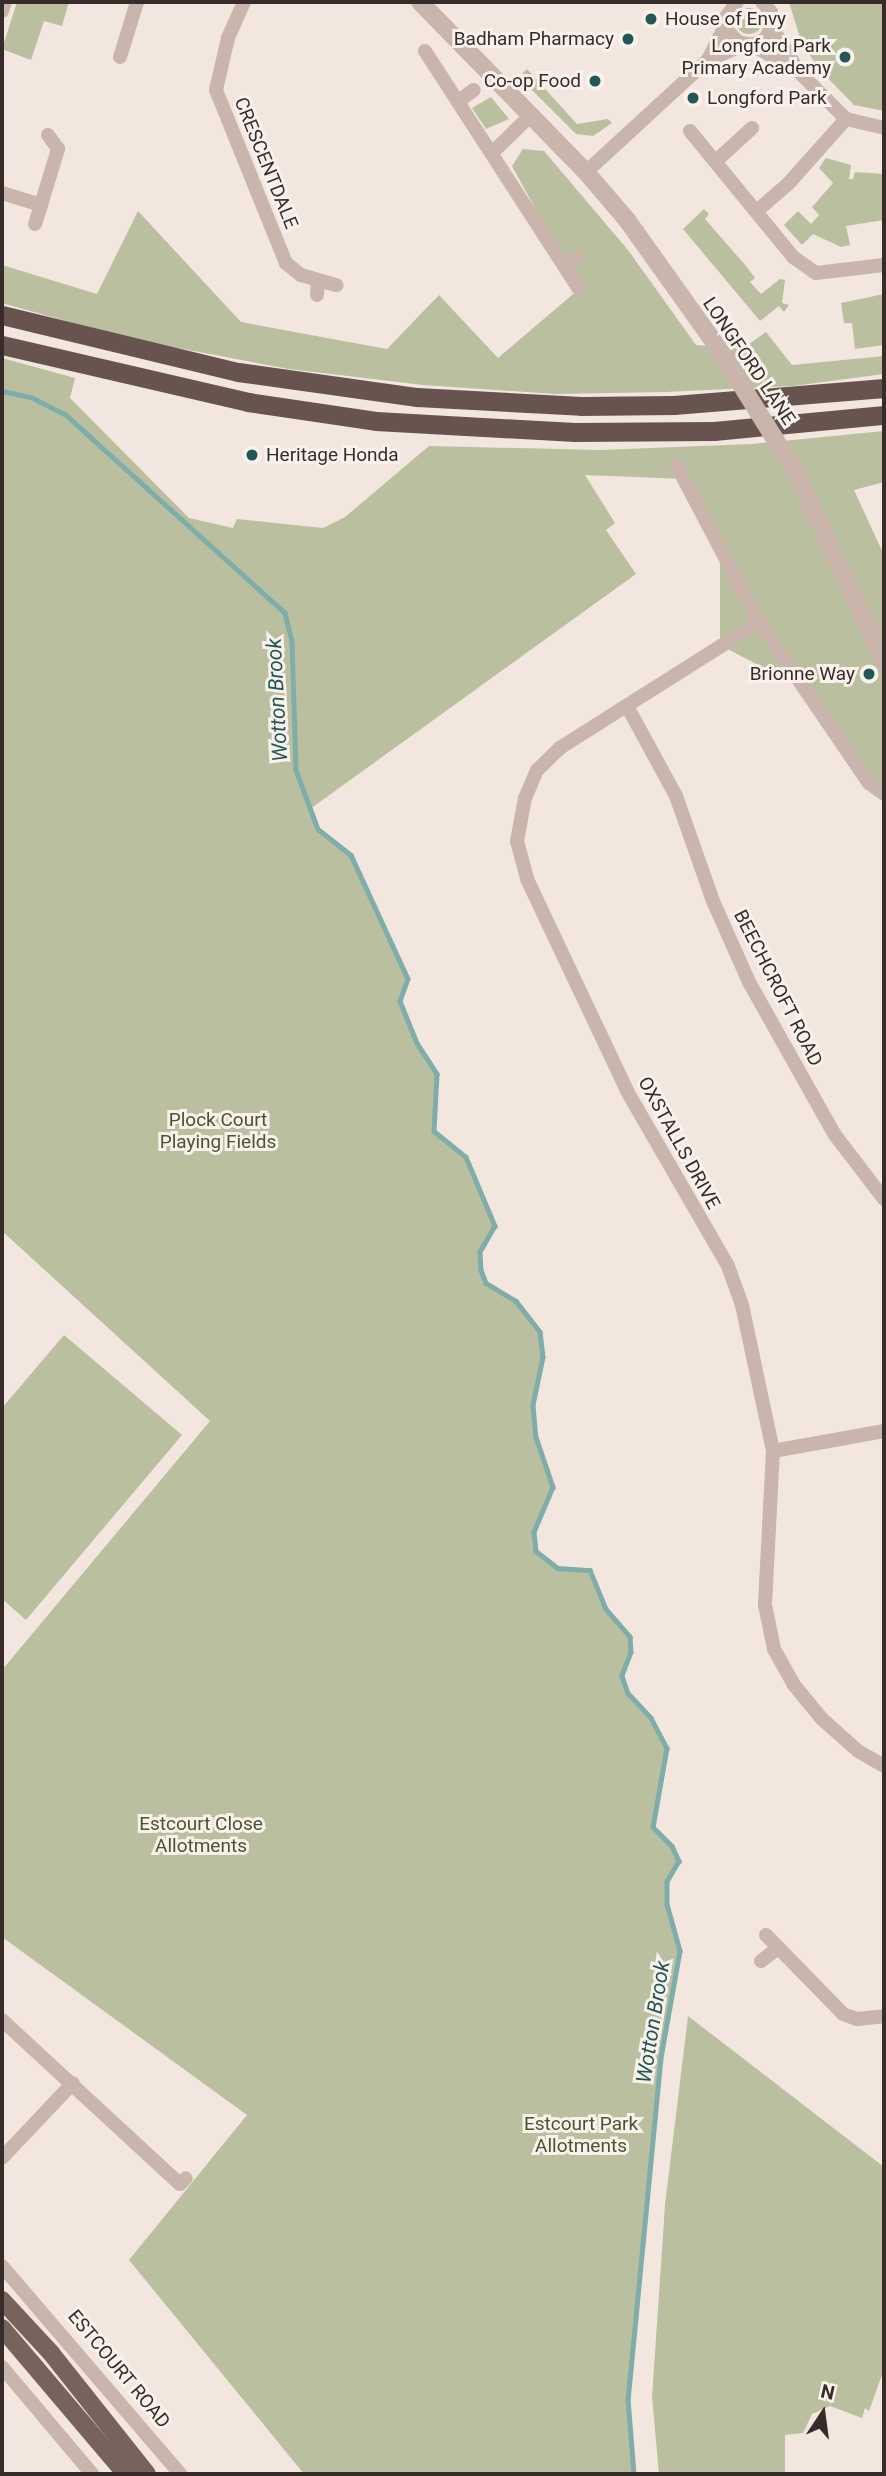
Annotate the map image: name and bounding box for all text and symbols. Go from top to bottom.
place label: House of Envy [665,8,786,30]
marker: House of Envy [643,11,659,27]
place label: Badham Pharmacy [454,28,614,50]
marker: Badham Pharmacy [620,31,636,47]
place label: Longford Park Primary Academy [682,35,831,79]
marker: Longford Park Primary Academy [837,49,853,65]
place label: Co-op Food [484,70,581,92]
marker: Co-op Food [587,73,603,89]
place label: Longford Park [707,87,827,109]
marker: Longford Park [685,90,701,106]
street label: CRESCENTDALE [229,94,303,232]
street label: LONGFORD LANE [698,293,800,429]
place label: Heritage Honda [266,444,399,466]
marker: Heritage Honda [244,447,260,463]
water label: Wotton Brook [261,638,293,762]
place label: Brionne Way [750,663,855,685]
marker: Brionne Way [861,666,877,682]
street label: BEECHCROFT ROAD [729,906,827,1070]
street label: OXSTALLS DRIVE [633,1073,725,1213]
park label: Plock Court Playing Fields [160,1109,276,1153]
park label: Estcourt Close Allotments [139,1813,263,1857]
water label: Wotton Brook [631,1959,675,2085]
park label: Estcourt Park Allotments [524,2113,638,2157]
street label: ESTCOURT ROAD [63,2305,175,2433]
north arrow [788,2378,858,2448]
text: N [819,2379,837,2405]

